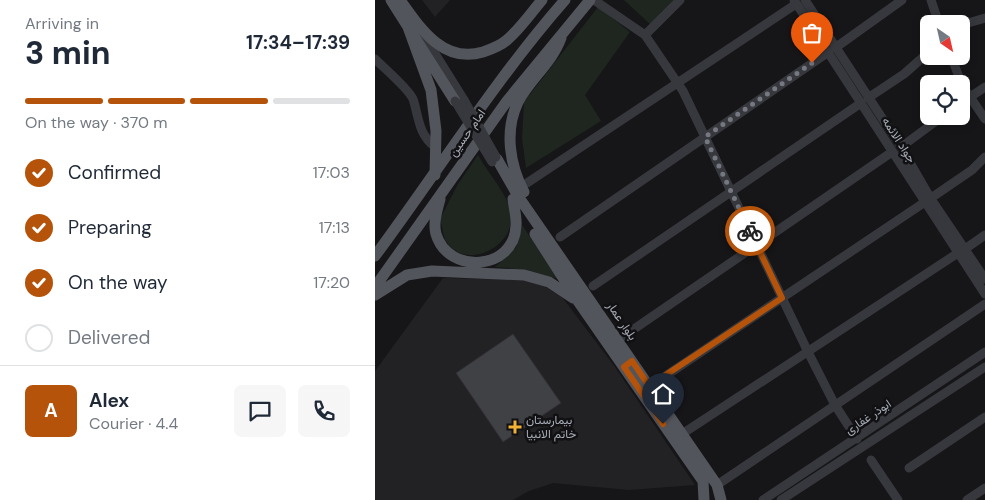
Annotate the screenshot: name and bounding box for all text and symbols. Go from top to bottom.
pin [791,12,833,63]
text: Arriving in [25,13,99,34]
north arrow [920,15,970,65]
map controls [920,15,970,125]
icon: bag [798,19,826,47]
text: 17:34–17:39 [246,30,350,55]
text: 3 min [25,32,110,74]
button: locate [920,75,970,125]
street label: امام حسین [445,106,489,160]
text: On the way · 370 m [25,112,168,133]
street label: جواد الائمه [878,114,920,166]
icon: check [25,159,53,187]
text: Confirmed [68,160,161,185]
text: 17:03 [313,162,350,183]
courier [725,206,775,256]
icon: check [25,214,53,242]
text: Preparing [68,215,152,240]
text: 17:13 [319,217,350,238]
icon: bike [736,217,764,245]
icon: check [25,269,53,297]
text: On the way [68,270,168,295]
text: 17:20 [313,272,350,293]
street label: بلوار عمار [603,298,641,343]
text: Delivered [68,325,150,350]
pin [642,373,684,424]
icon: home [649,380,677,408]
button: chat [234,385,286,437]
button: phone [298,385,350,437]
text: Alex [89,388,129,413]
street label: ابوذر غفاری [842,396,894,438]
text: A [44,398,58,423]
place label: بیمارستان خاتم الانبیا [526,412,576,442]
text: Courier · 4.4 [89,413,178,434]
marker: بیمارستان خاتم الانبیا [508,420,522,434]

